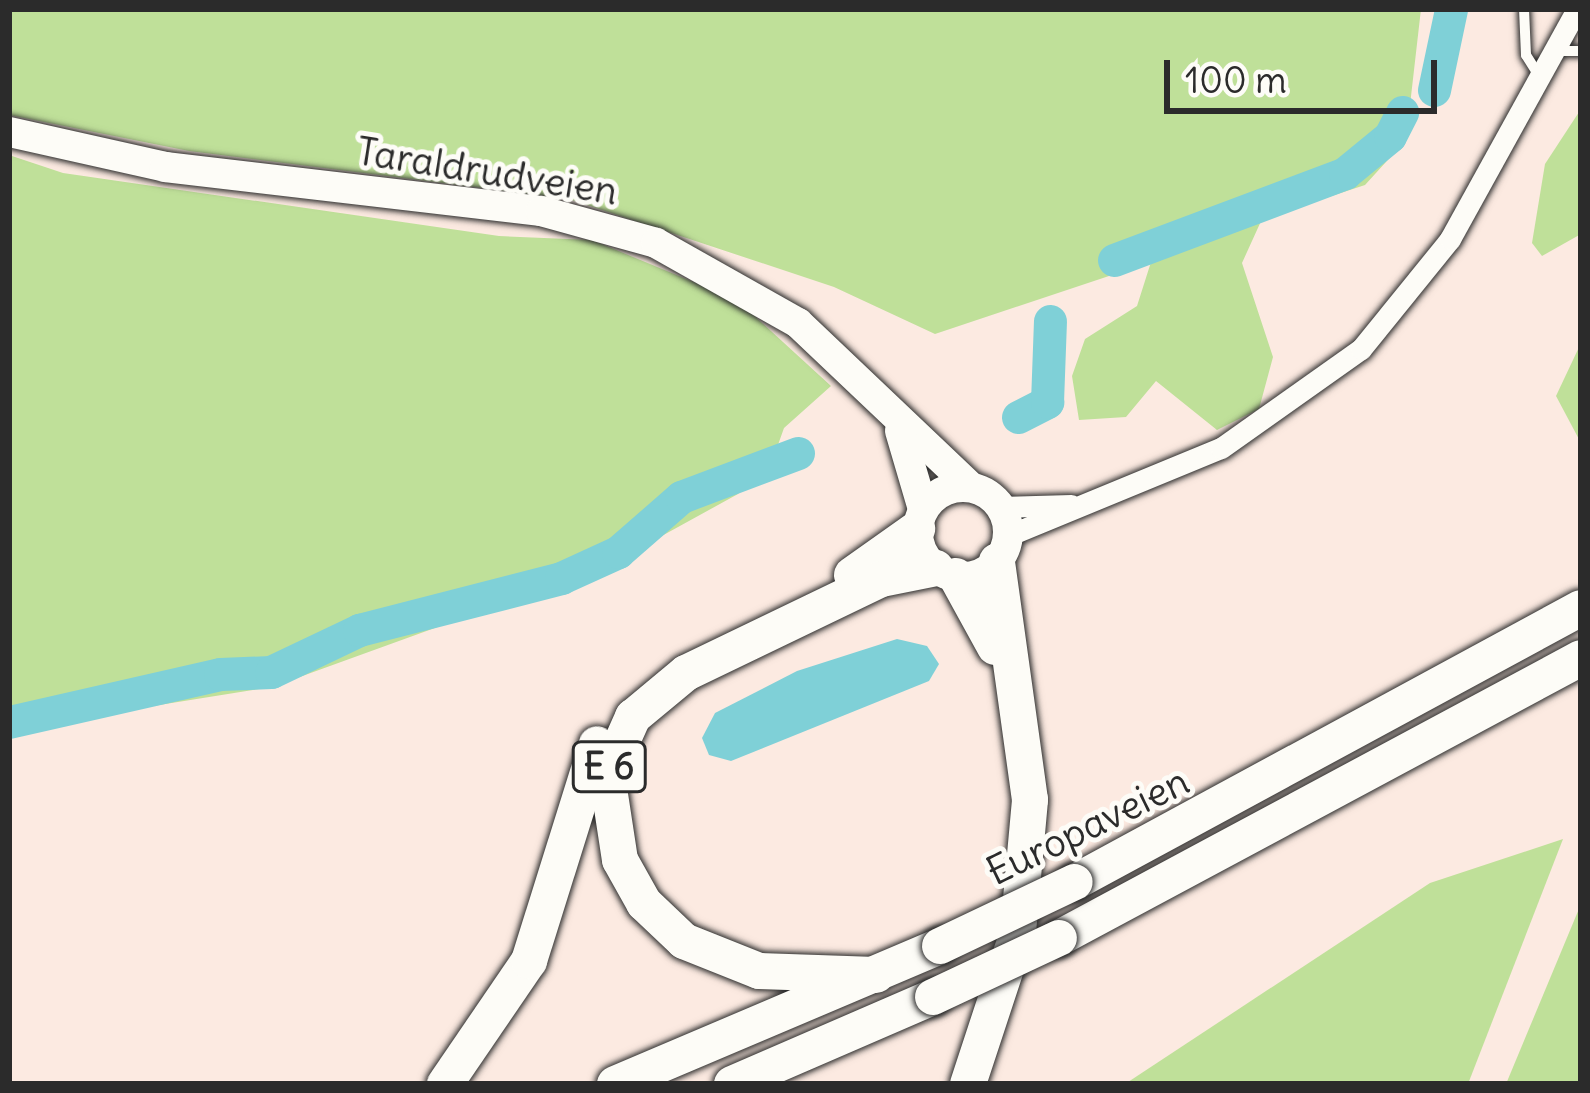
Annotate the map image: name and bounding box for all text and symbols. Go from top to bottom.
scale bar [1170,36,1443,110]
text: 100 m [1185,58,1287,103]
street label: Taraldrudveien [353,128,621,216]
road number: E 6 [570,737,648,797]
street label: Europaveien [979,758,1197,896]

